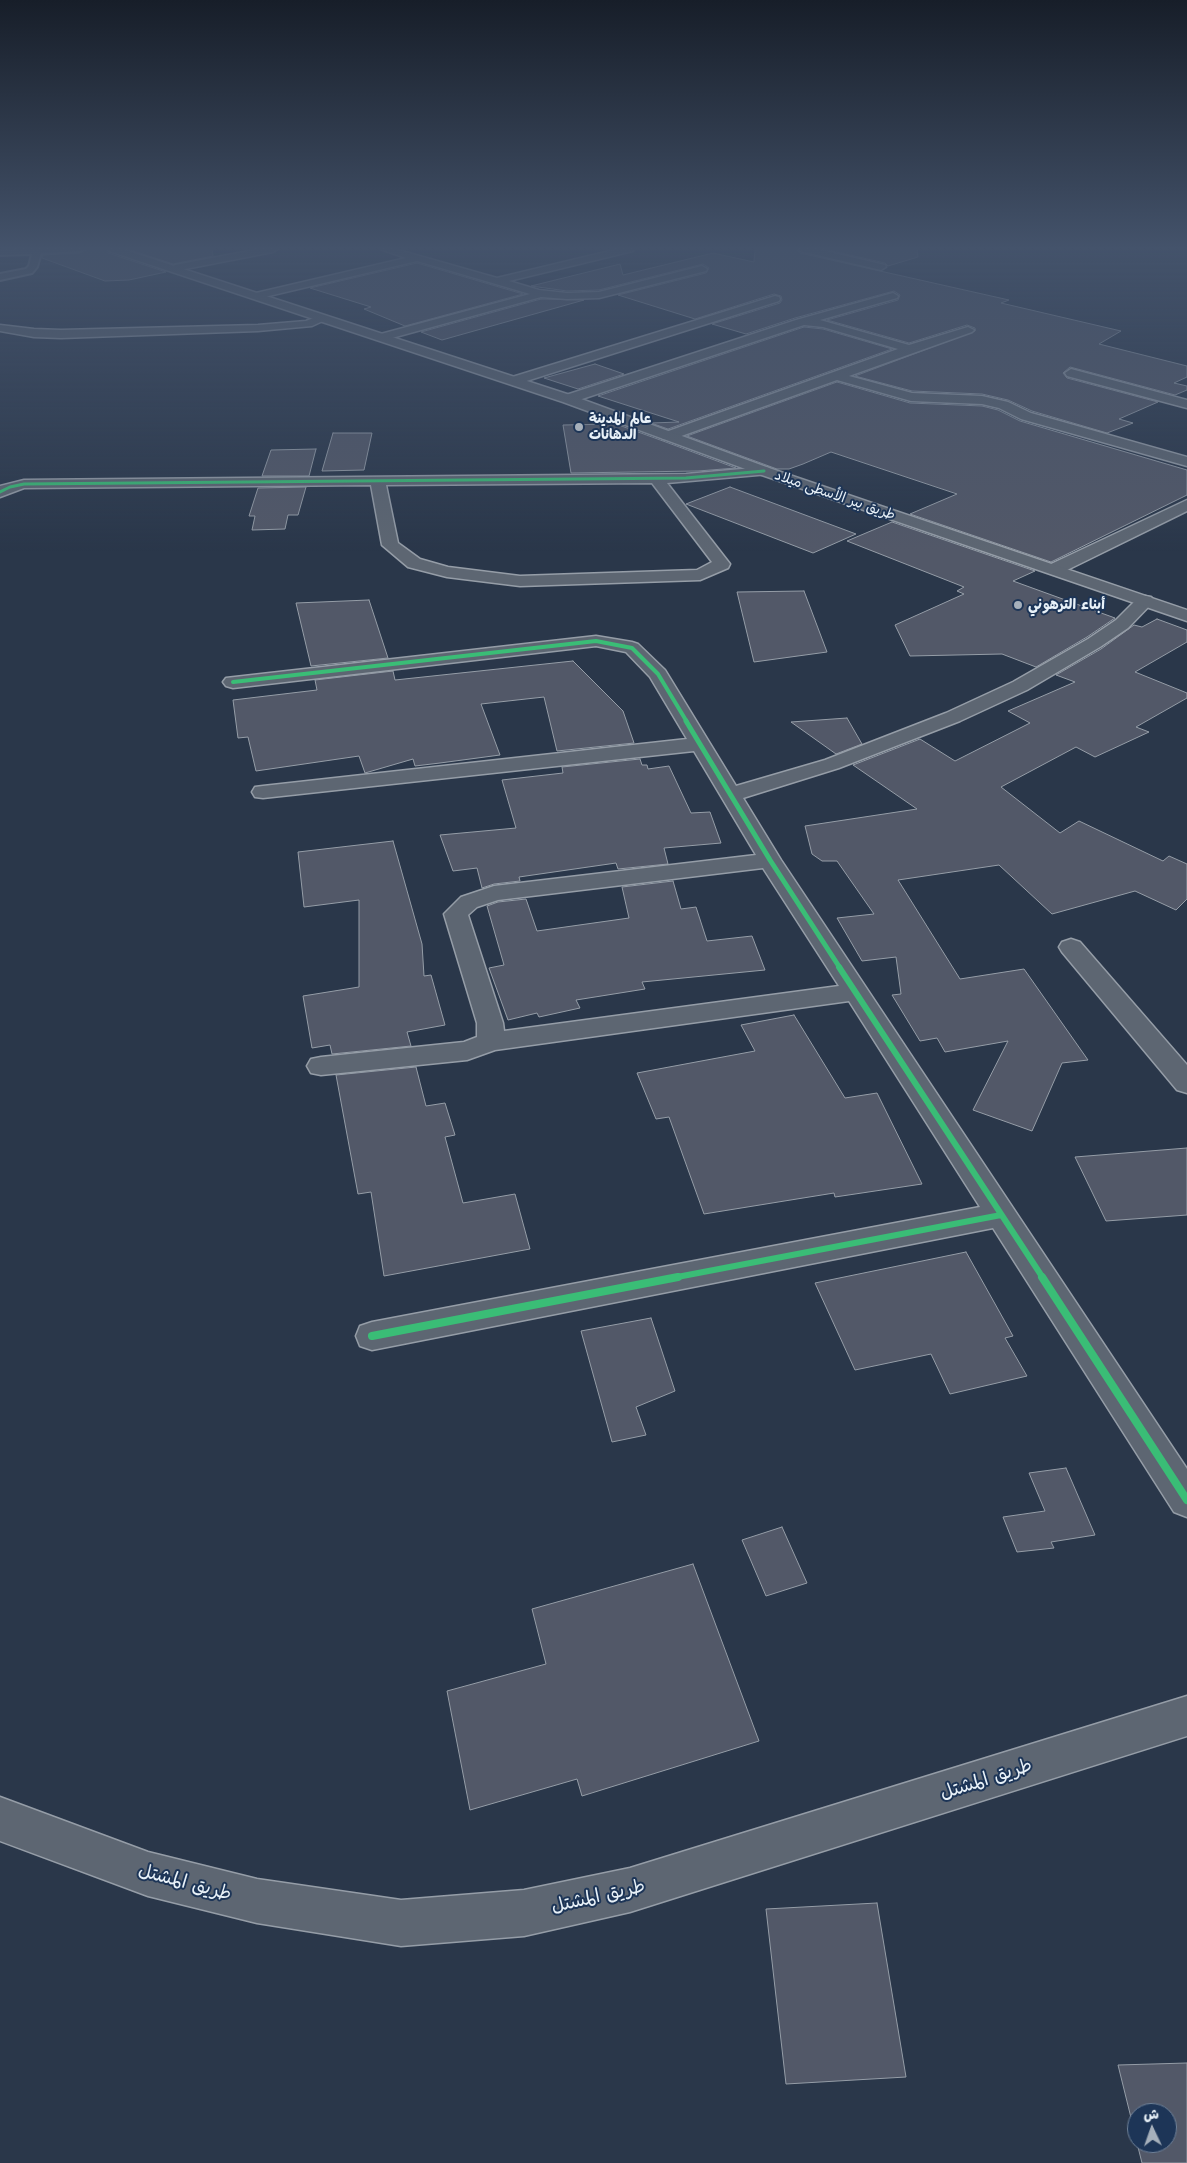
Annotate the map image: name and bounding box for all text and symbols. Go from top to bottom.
place label: عالم المدينة الدهانات [589,411,651,444]
marker: عالم المدينة الدهانات [573,421,585,433]
street label: طريق بير الأسطى ميلاد [773,466,897,524]
place label: أبناء الترهوني [1028,597,1105,613]
marker: أبناء الترهوني [1012,599,1024,611]
street label: طريق المشتل [937,1753,1035,1805]
street label: طريق المشتل [136,1859,234,1905]
street label: طريق المشتل [549,1874,647,1918]
north arrow [1127,2103,1177,2153]
text: ش [1143,2104,1159,2123]

